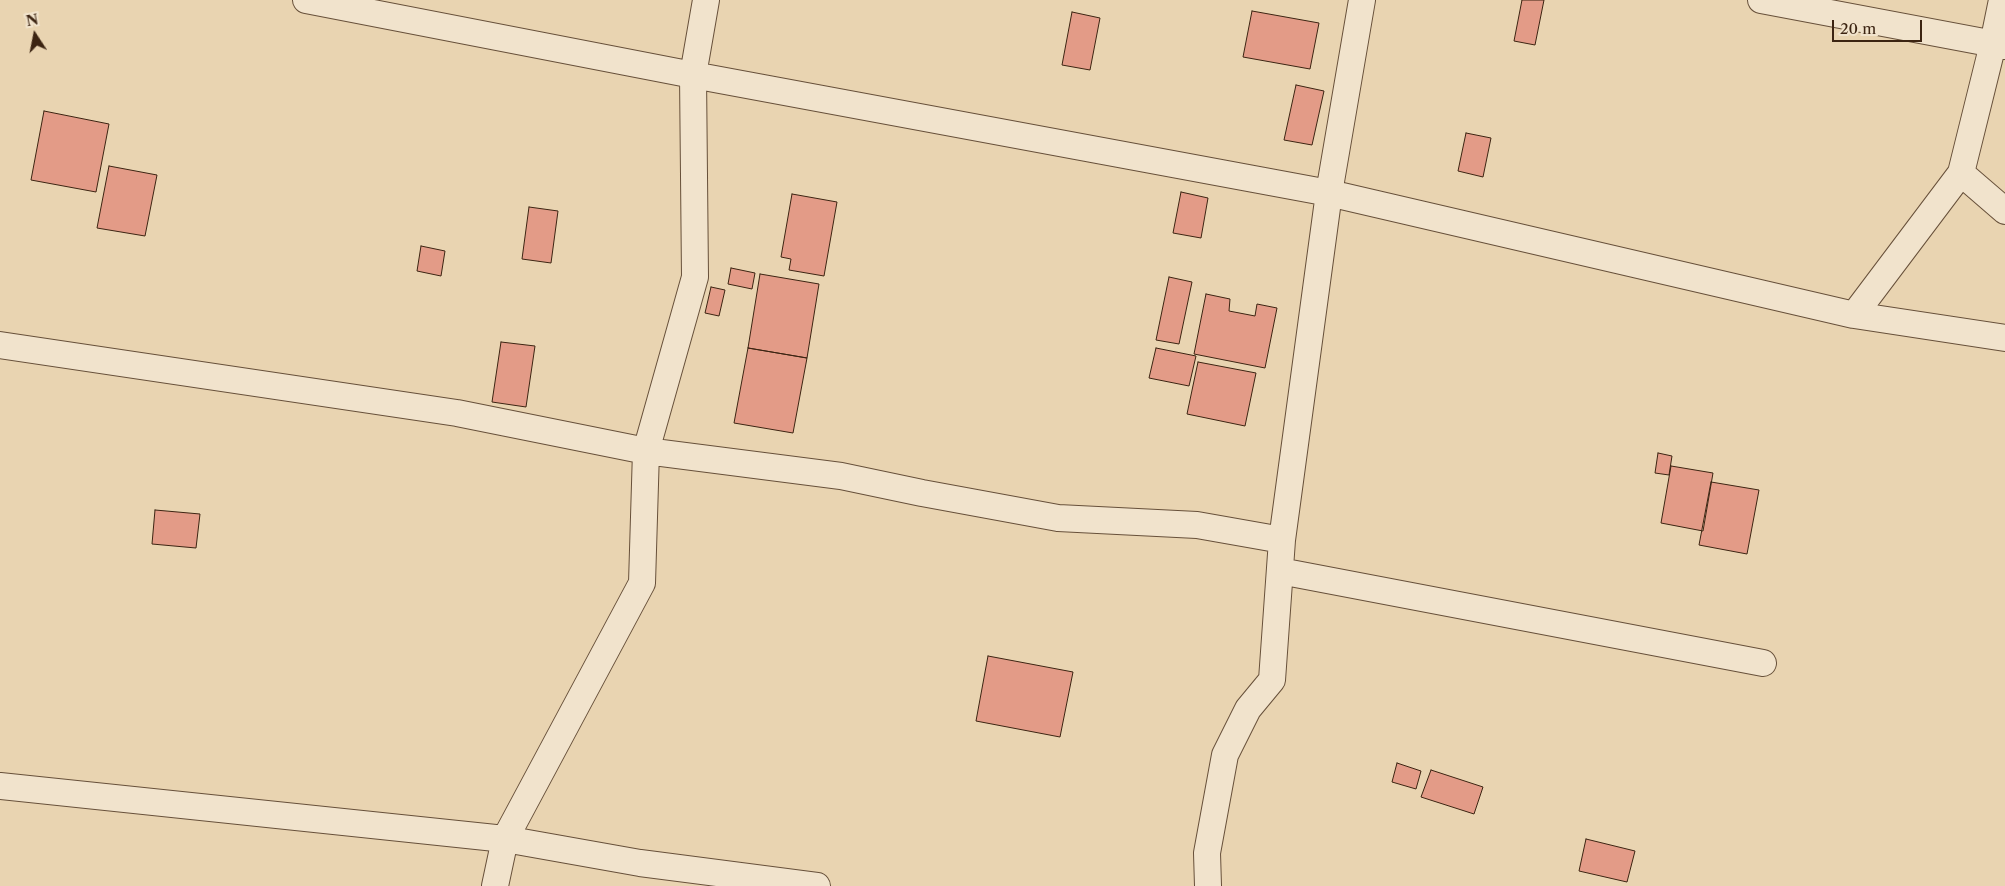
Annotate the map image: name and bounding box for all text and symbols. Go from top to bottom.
north arrow [10,10,60,60]
text: N [24,10,40,30]
scale bar [1835,10,1925,42]
text: 20 m [1840,19,1876,38]

